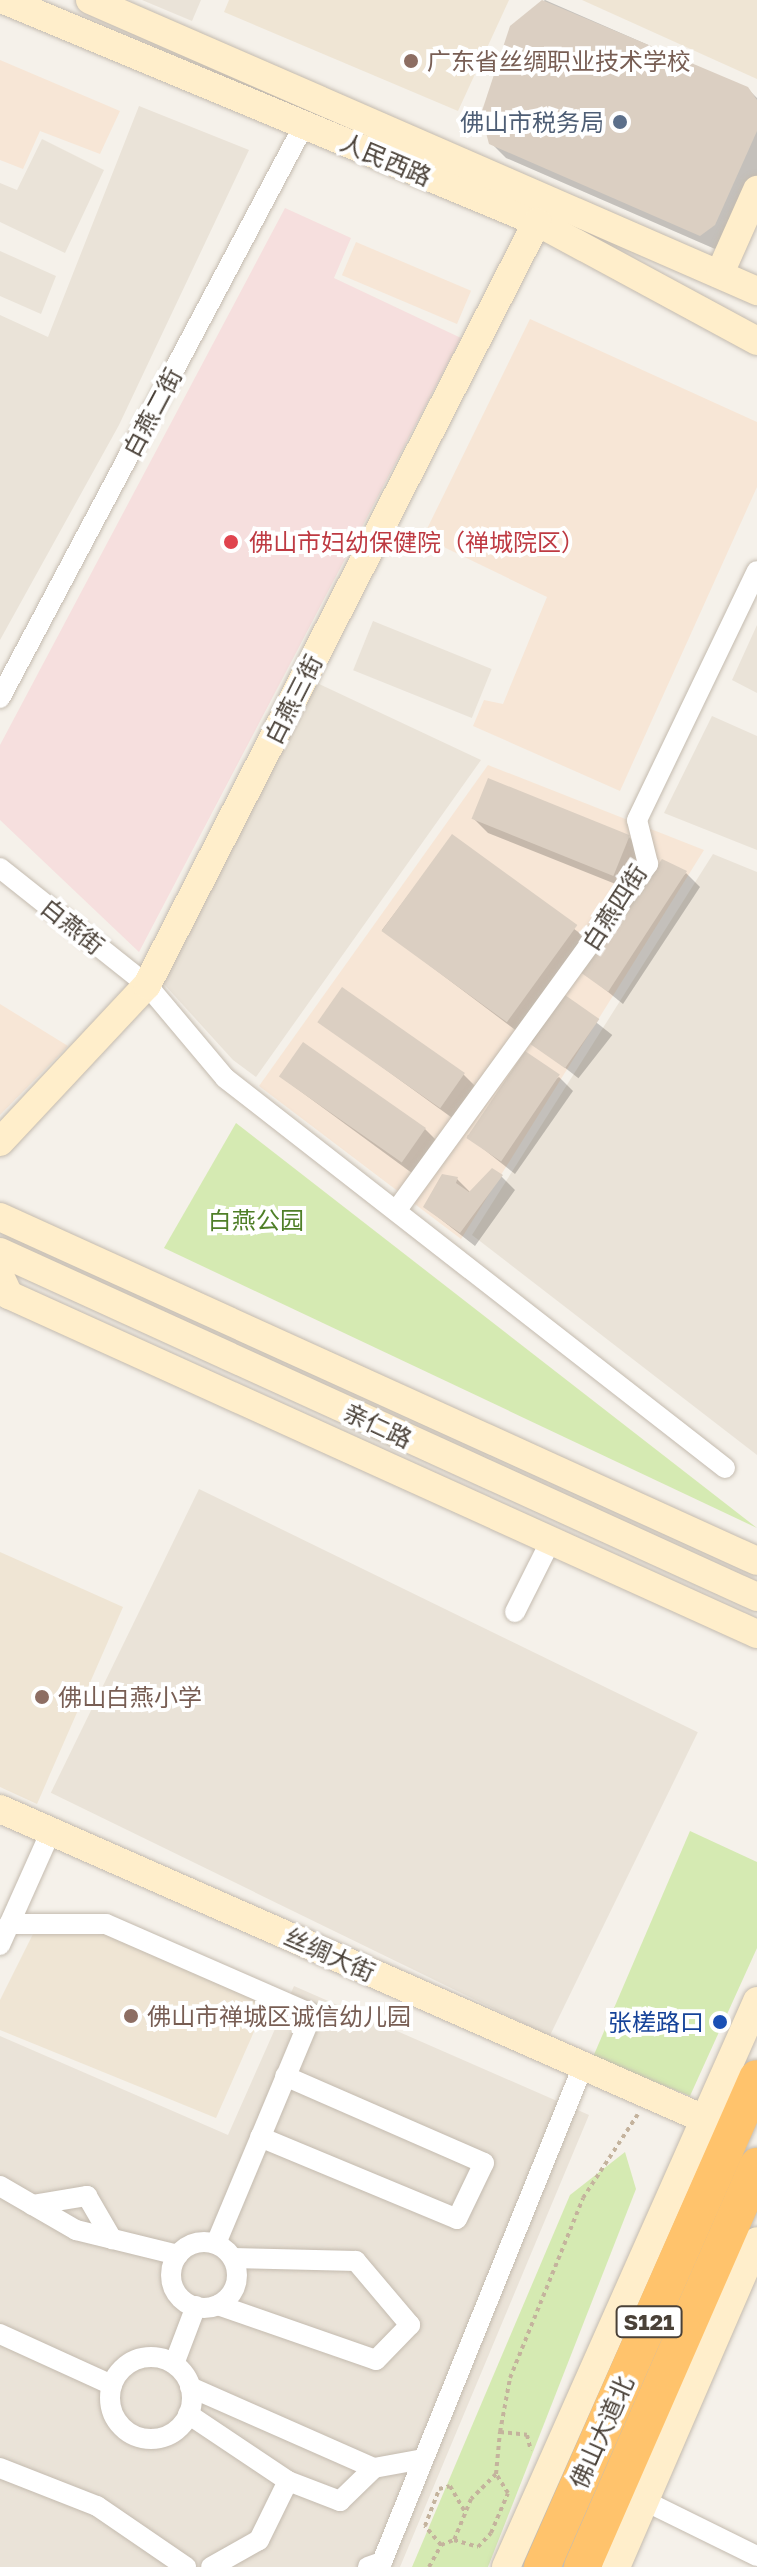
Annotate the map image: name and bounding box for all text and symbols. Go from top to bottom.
place label: 广东省丝绸职业技术学校 [427,47,691,75]
marker: 广东省丝绸职业技术学校 [402,52,420,70]
place label: 佛山市税务局 [460,108,604,136]
marker: 佛山市税务局 [611,113,629,131]
street label: 人民西路 [336,127,436,191]
street label: 白燕二街 [117,363,187,461]
place label: 佛山市妇幼保健院（禅城院区） [249,528,585,556]
marker: 佛山市妇幼保健院（禅城院区） [220,531,242,553]
street label: 白燕三街 [258,650,328,748]
street label: 白燕四街 [576,859,652,955]
street label: 白燕街 [36,892,110,960]
park label: 白燕公园 [208,1206,304,1234]
street label: 亲仁路 [339,1397,417,1453]
place label: 佛山白燕小学 [58,1683,202,1711]
marker: 佛山白燕小学 [33,1688,51,1706]
street label: 丝绸大街 [280,1921,380,1987]
place label: 佛山市禅城区诚信幼儿园 [147,2002,411,2030]
marker: 佛山市禅城区诚信幼儿园 [122,2007,140,2025]
place label: 张槎路口 [608,2008,704,2036]
marker: 张槎路口 [711,2013,729,2031]
road number: S121 [615,2304,683,2340]
street label: 佛山大道北 [563,2371,639,2493]

